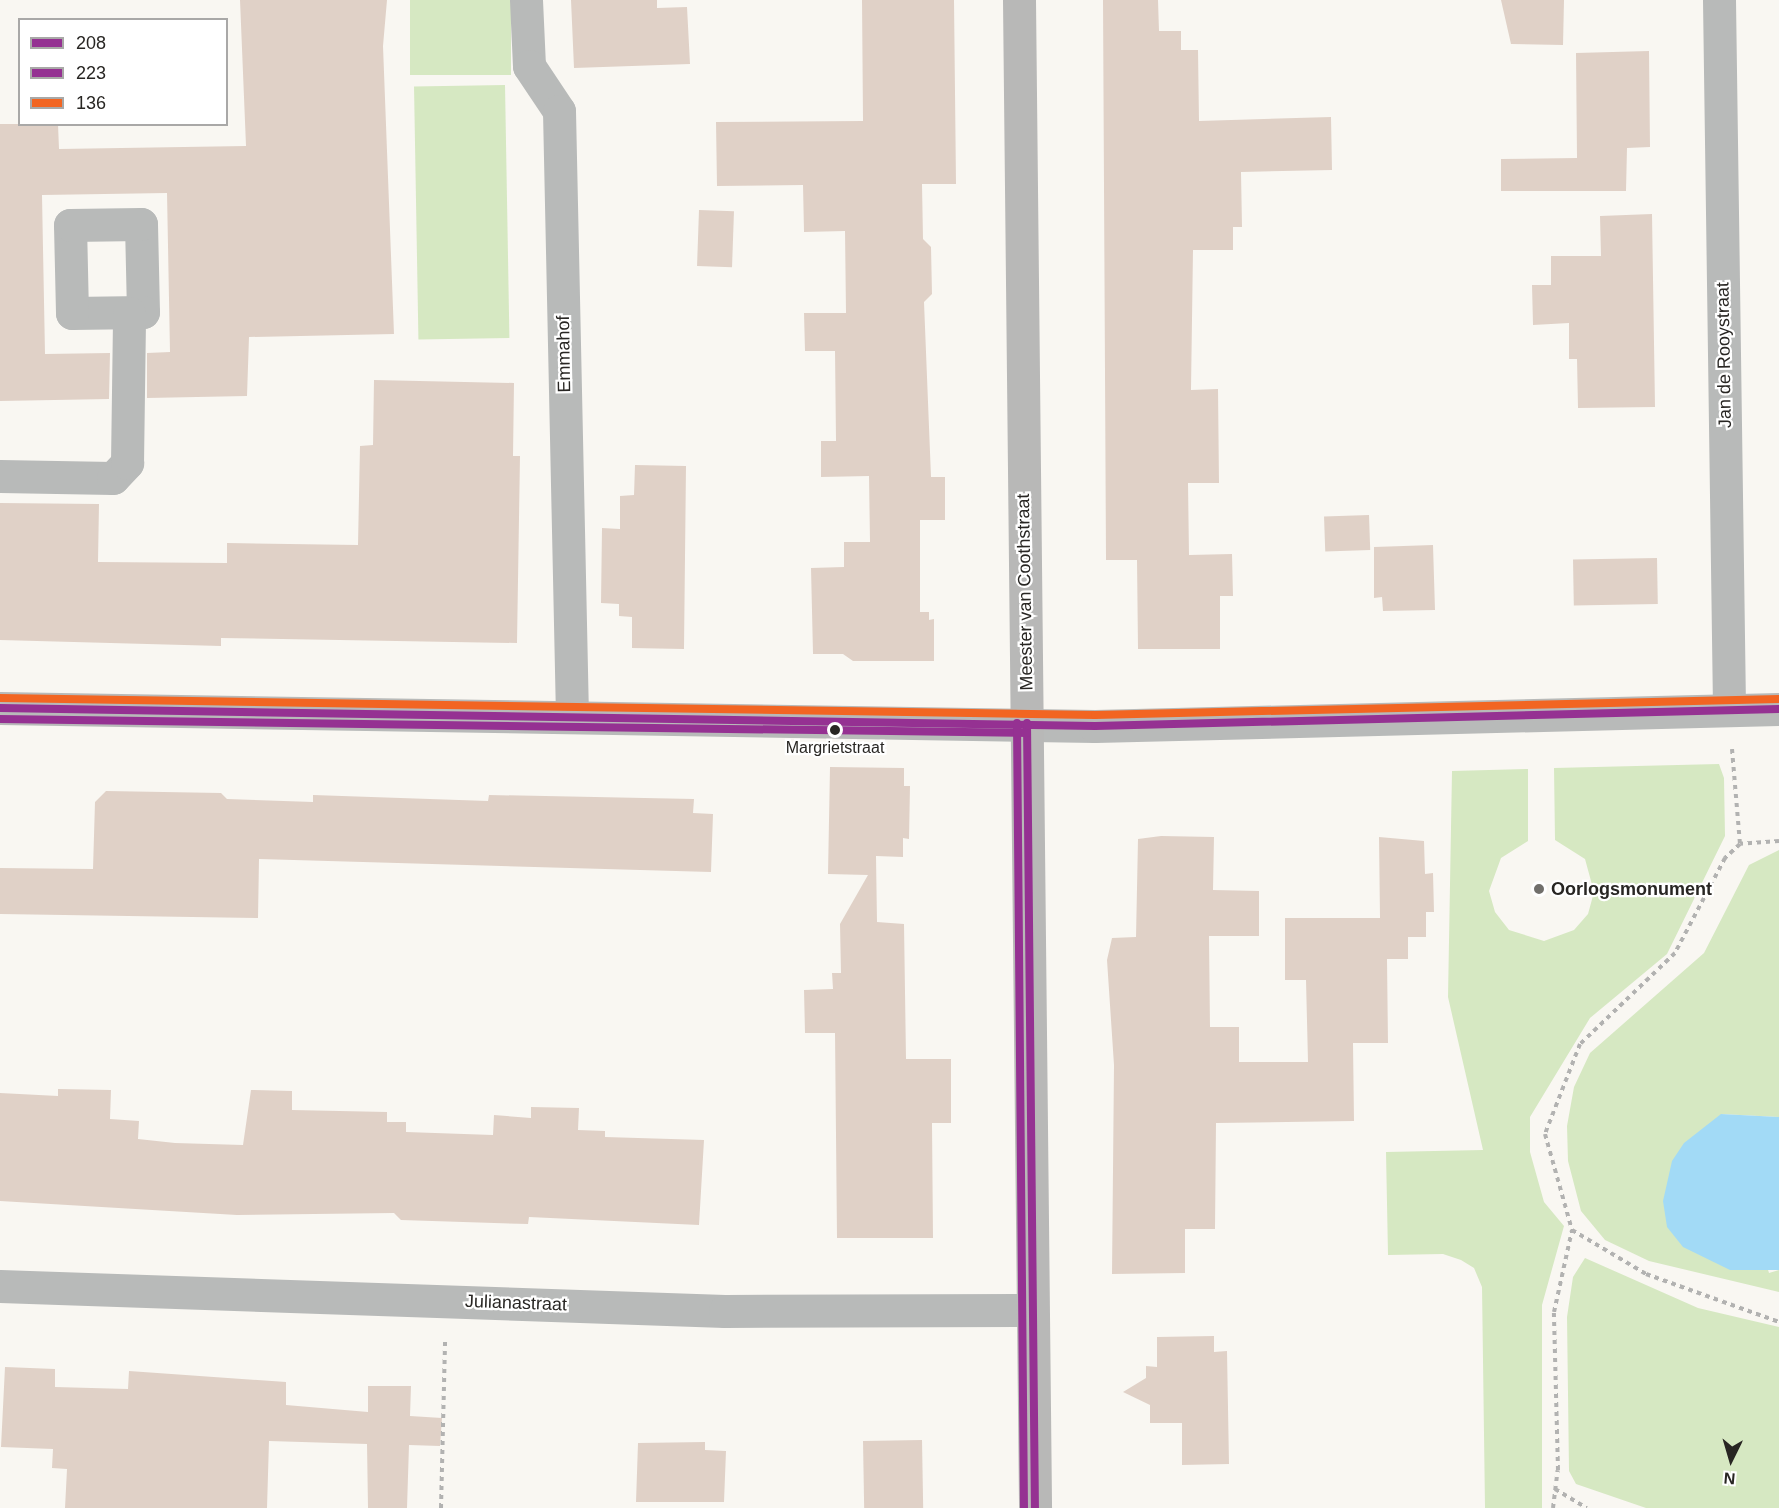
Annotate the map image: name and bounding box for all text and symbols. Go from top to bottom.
legend [18,18,228,126]
text: 208 [76,33,106,53]
text: 223 [76,63,106,83]
text: 136 [76,93,106,113]
street label: Jan de Rooystraat [1712,282,1736,428]
street label: Emmahof [553,315,575,393]
street label: Meester van Coothstraat [1012,493,1038,691]
marker: Margrietstraat [829,724,841,736]
place label: Margrietstraat [786,738,884,758]
place label: Oorlogsmonument [1551,878,1712,900]
marker: Oorlogsmonument [1532,882,1546,896]
street label: Julianastraat [465,1290,567,1316]
north arrow [1701,1430,1761,1490]
text: N [1723,1469,1736,1487]

